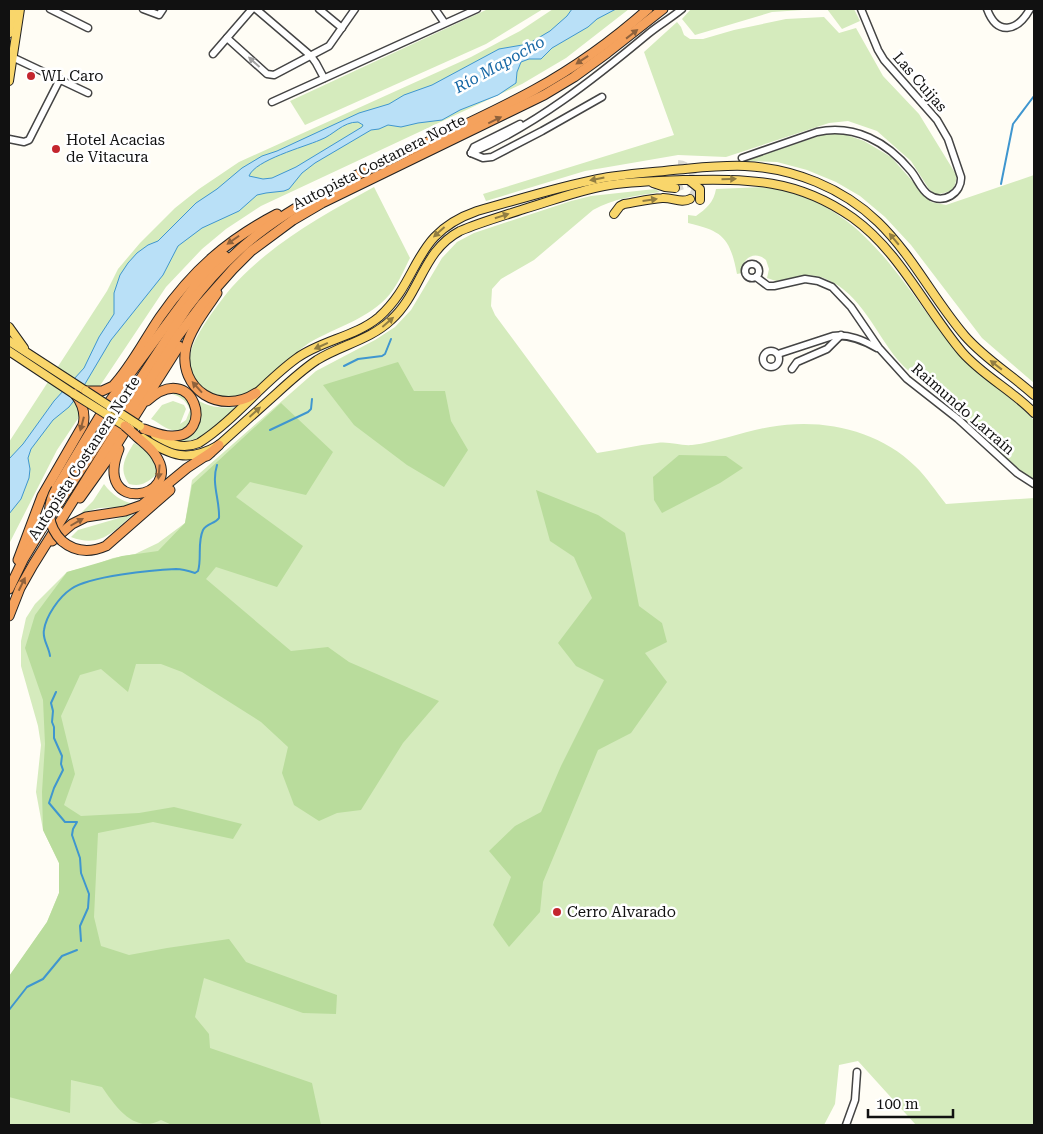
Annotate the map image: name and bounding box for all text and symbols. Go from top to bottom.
one-way arrow [626,29,639,39]
water label: Río Mapocho [450,32,548,98]
street label: Las Cuijas [889,49,951,115]
one-way arrow [575,55,588,65]
one-way arrow [249,56,261,68]
place label: WL Caro [41,67,103,85]
marker: WL Caro [25,70,37,82]
street label: Autopista Costanera Norte [290,111,468,213]
one-way arrow [488,115,502,123]
place label: Hotel Acacias de Vitacura [66,131,165,166]
marker: Hotel Acacias de Vitacura [50,143,62,155]
one-way arrow [722,175,738,183]
one-way arrow [588,176,604,184]
one-way arrow [642,195,658,203]
one-way arrow [494,212,509,220]
one-way arrow [433,226,445,238]
one-way arrow [888,233,899,246]
one-way arrow [226,235,240,245]
one-way arrow [382,317,395,328]
one-way arrow [314,342,329,350]
street label: Raimundo Larraín [908,359,1018,459]
one-way arrow [990,359,1003,370]
street label: Autopista Costanera Norte [24,373,144,543]
one-way arrow [191,381,202,394]
one-way arrow [248,407,261,418]
one-way arrow [78,416,86,432]
one-way arrow [155,464,163,480]
one-way arrow [70,518,83,527]
one-way arrow [18,577,26,591]
place label: Cerro Alvarado [567,903,676,921]
marker: Cerro Alvarado [551,906,563,918]
scale bar [868,1086,953,1118]
text: 100 m [876,1095,919,1113]

